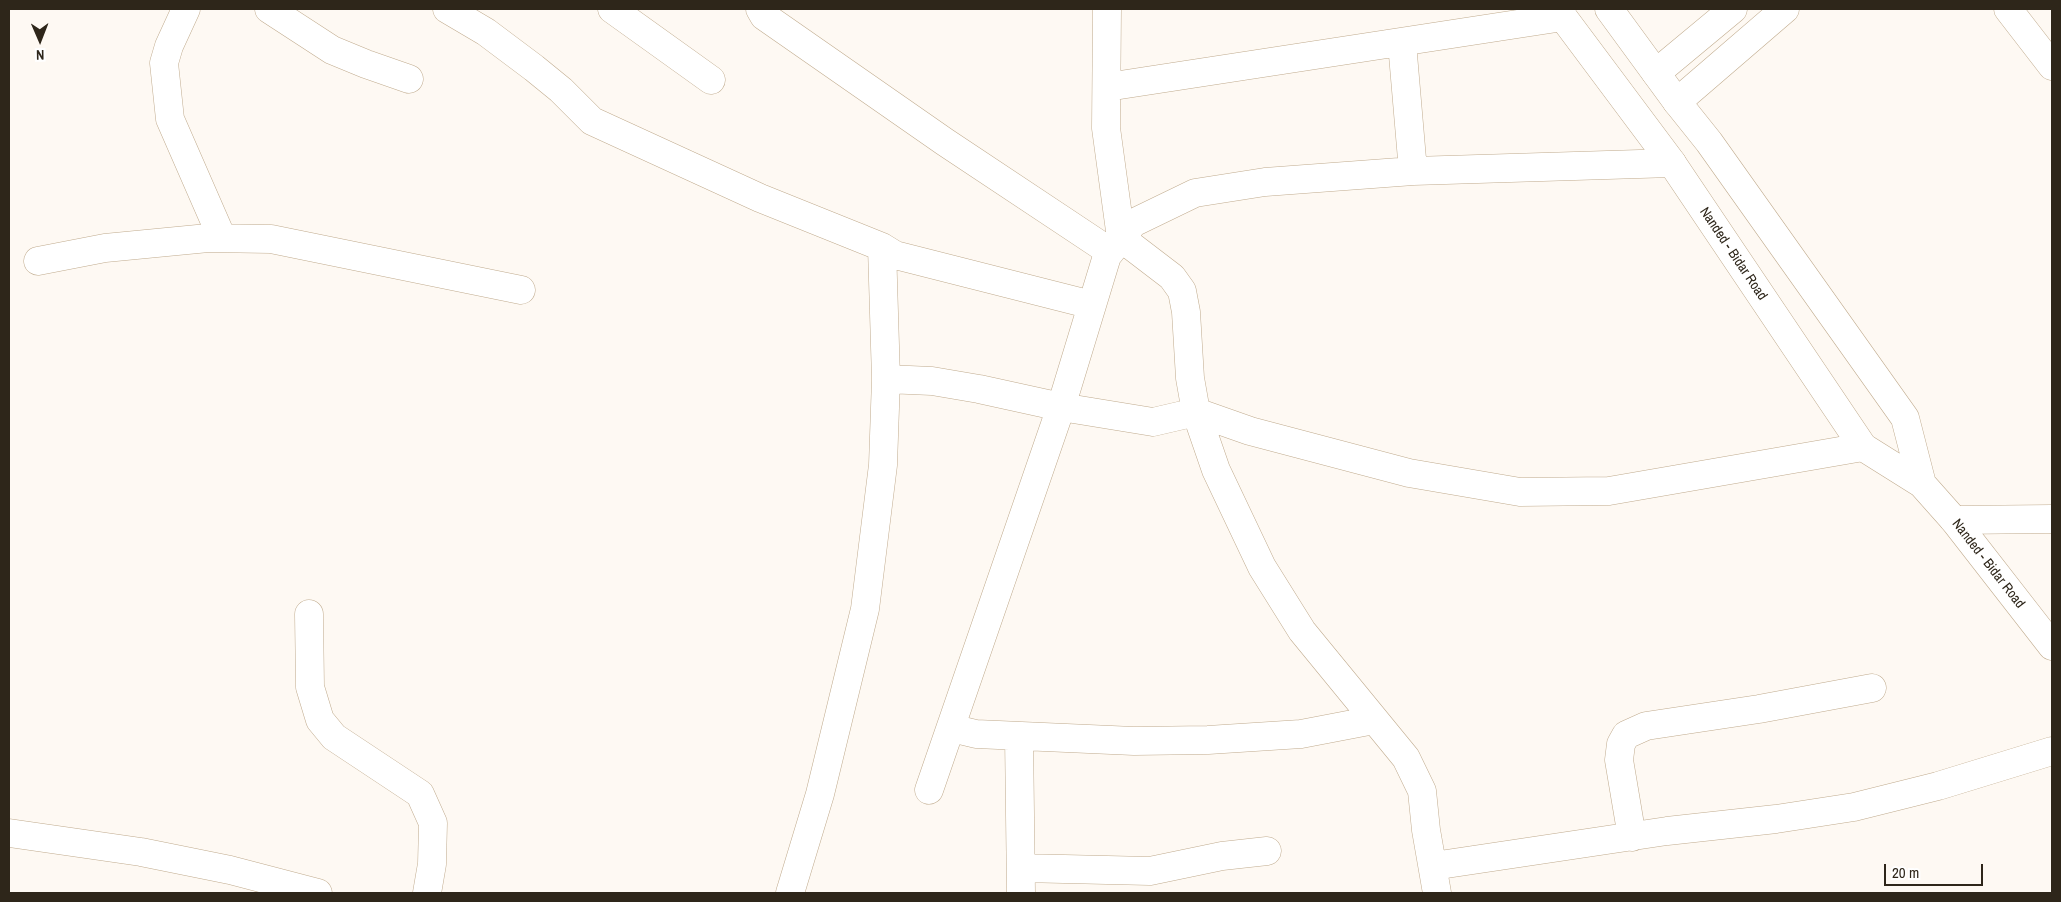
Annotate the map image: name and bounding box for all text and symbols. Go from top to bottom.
north arrow [15,15,65,65]
text: N [36,46,45,64]
street label: Nanded - Bidar Road [1696,204,1770,304]
street label: Nanded - Bidar Road [1948,516,2028,612]
scale bar [1886,854,1985,886]
text: 20 m [1892,862,1919,883]

